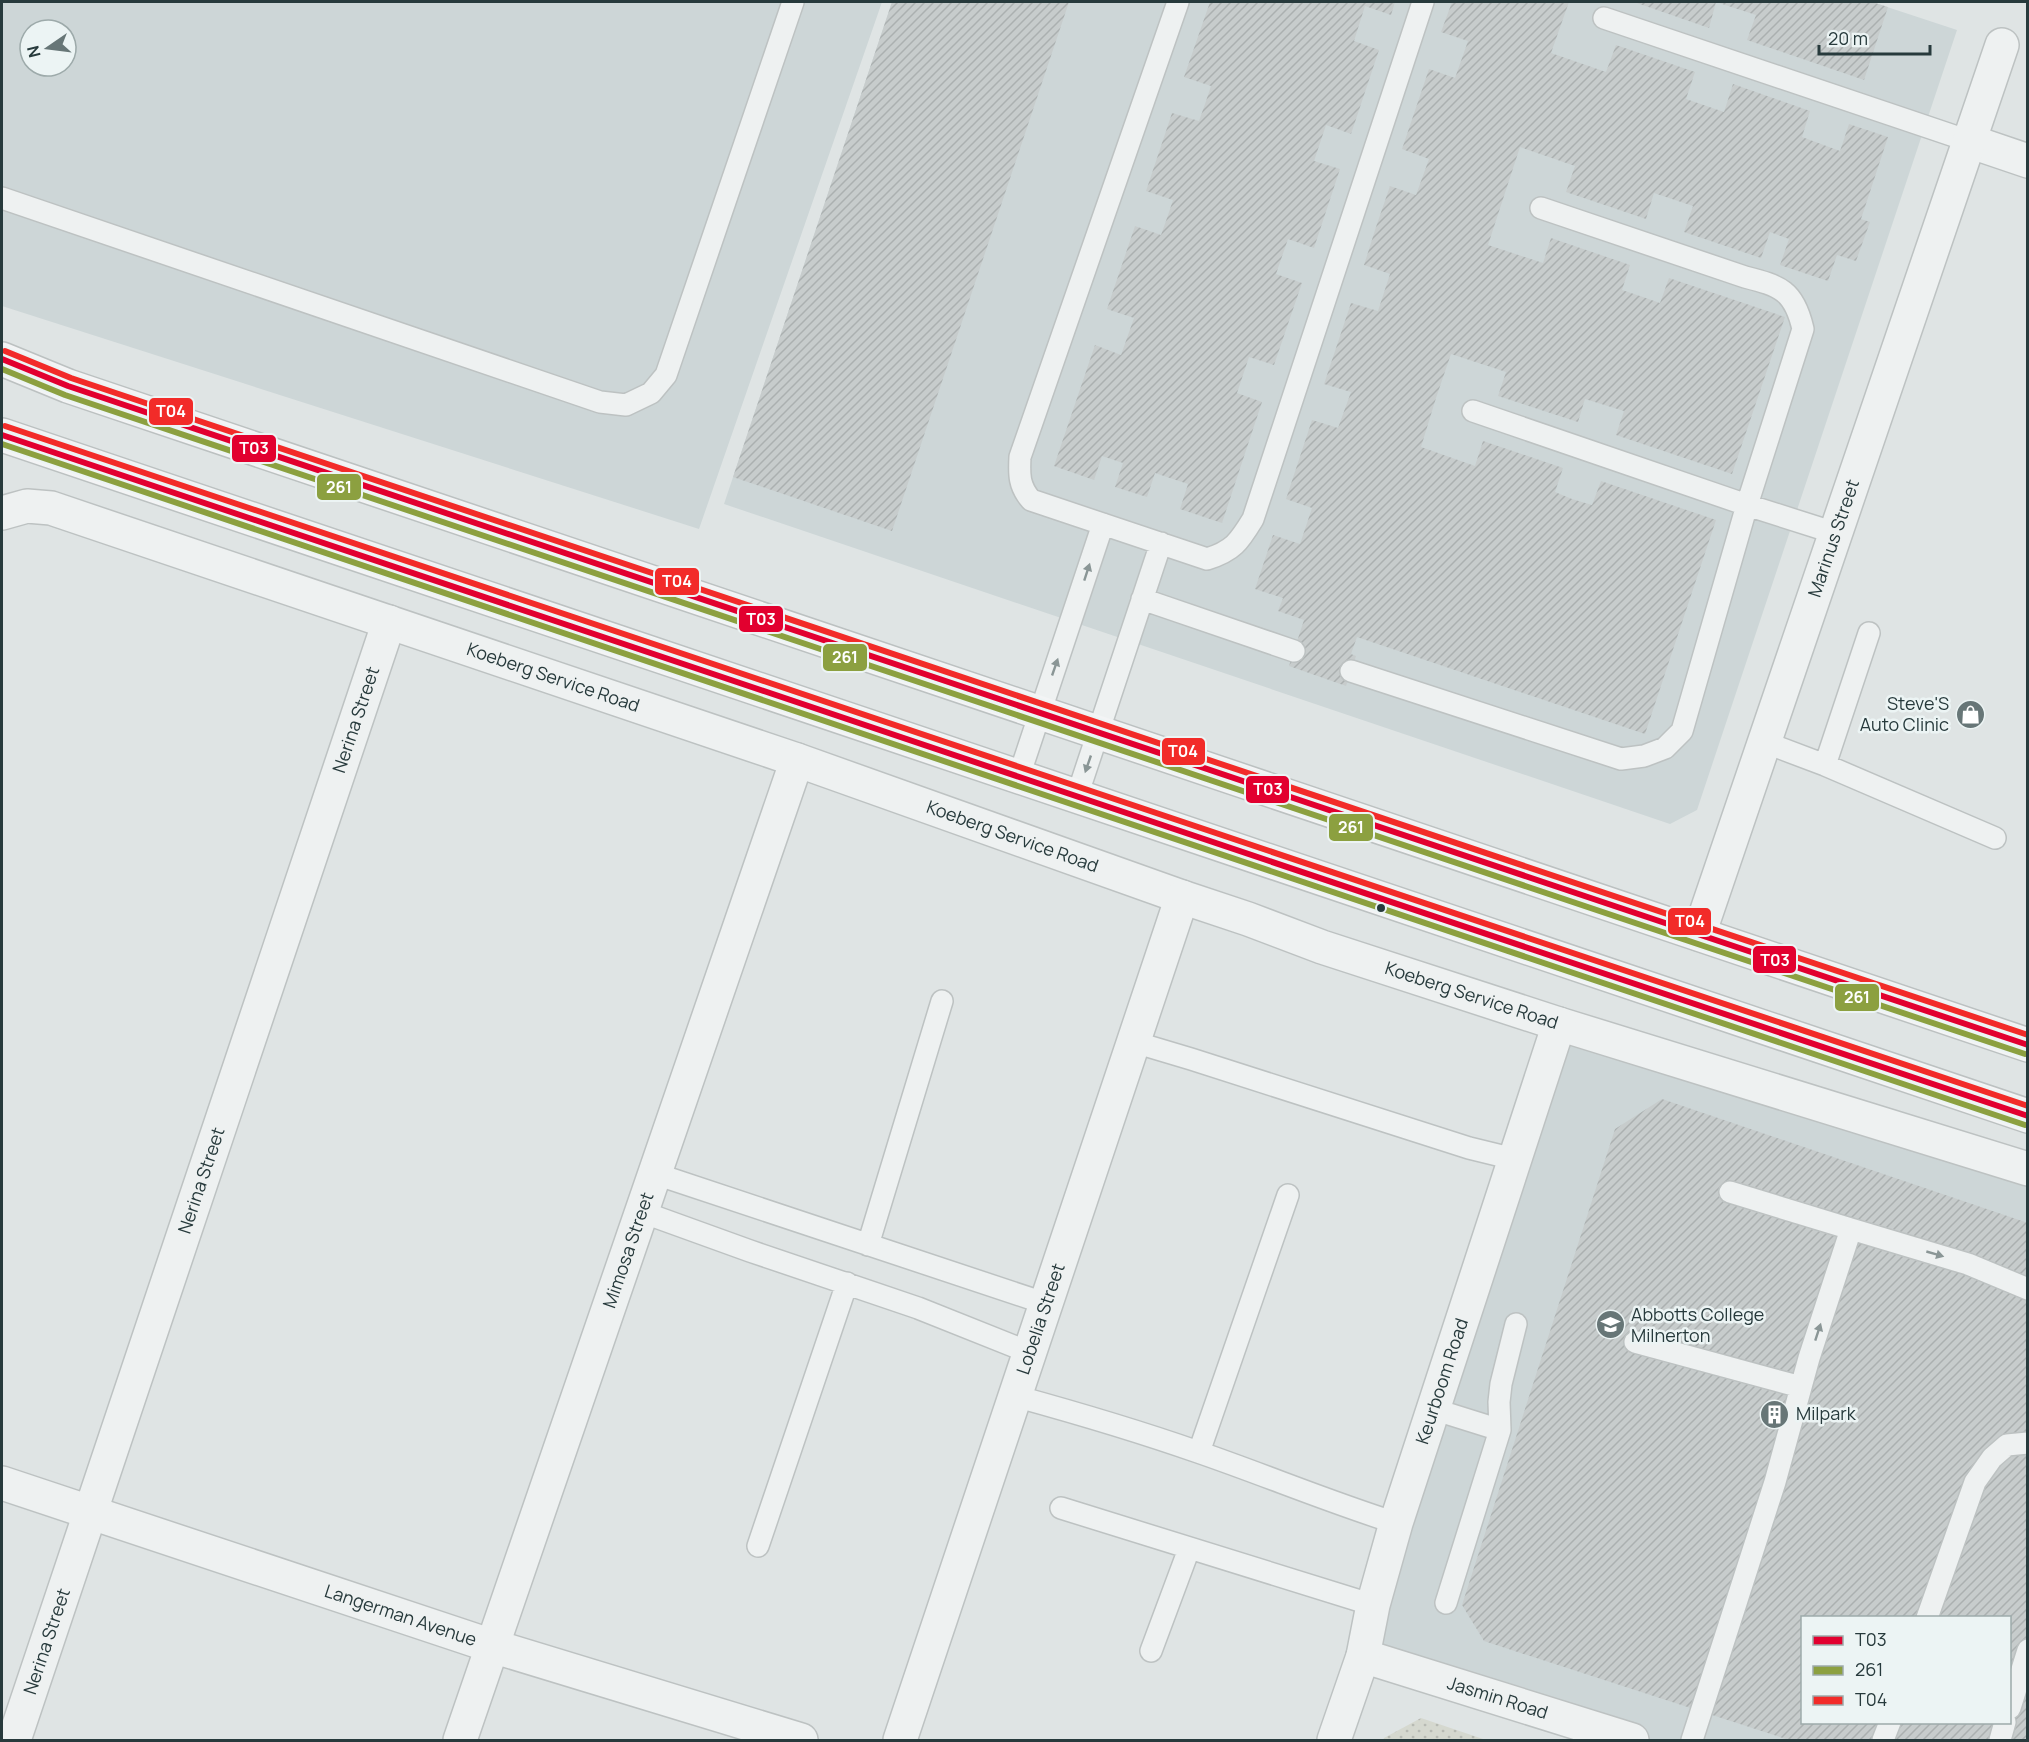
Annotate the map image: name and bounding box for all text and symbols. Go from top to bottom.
north arrow [18,18,78,78]
scale bar [1819,18,1930,56]
text: 20 m [1828,26,1868,50]
text: N [21,43,46,60]
line badge: T04 [148,397,194,426]
text: T04 [156,400,186,422]
line badge: T03 [231,434,277,463]
text: T03 [239,437,269,459]
line badge: 261 [316,473,362,501]
text: 261 [326,476,352,498]
street label: Marinus Street [1802,476,1864,600]
one-way arrow [1083,563,1092,581]
line badge: T04 [654,567,700,596]
text: T04 [662,570,692,592]
line badge: T03 [738,605,784,633]
text: T03 [746,608,776,630]
street label: Koeberg Service Road [464,636,643,717]
line badge: 261 [822,643,868,672]
text: 261 [832,646,858,668]
one-way arrow [1051,658,1061,676]
street label: Nerina Street [326,663,384,776]
place label: Steve'S Auto Clinic [1860,691,1949,736]
shop icon: Steve'S Auto Clinic [1954,698,1986,730]
line badge: T04 [1161,737,1206,766]
text: T04 [1168,740,1198,762]
one-way arrow [1082,755,1092,773]
line badge: T03 [1245,775,1290,804]
text: T03 [1253,778,1283,800]
street label: Koeberg Service Road [923,794,1102,877]
line badge: 261 [1328,813,1374,842]
text: 261 [1338,816,1364,838]
unlabelled marker [1375,902,1387,914]
line badge: T04 [1667,907,1712,936]
text: T04 [1675,910,1705,932]
line badge: T03 [1752,945,1797,974]
text: T03 [1760,949,1790,971]
street label: Koeberg Service Road [1382,955,1561,1034]
line badge: 261 [1834,983,1880,1012]
text: 261 [1844,986,1870,1008]
street label: Nerina Street [172,1124,230,1237]
street label: Mimosa Street [596,1189,659,1311]
one-way arrow [1926,1250,1944,1259]
street label: Lobelia Street [1010,1260,1070,1377]
place label: Abbotts College Milnerton [1631,1302,1764,1347]
school or university icon: Abbotts College Milnerton [1594,1309,1626,1341]
street label: Keurboom Road [1410,1315,1473,1447]
one-way arrow [1814,1323,1823,1341]
building icon: Milpark [1759,1398,1791,1430]
place label: Milpark [1796,1401,1857,1425]
street label: Langerman Avenue [322,1578,480,1651]
street label: Nerina Street [17,1585,75,1697]
legend [1801,1616,2011,1724]
text: T03 [1855,1627,1887,1651]
text: 261 [1855,1657,1883,1681]
street label: Jasmin Road [1445,1670,1551,1724]
text: T04 [1855,1687,1887,1711]

